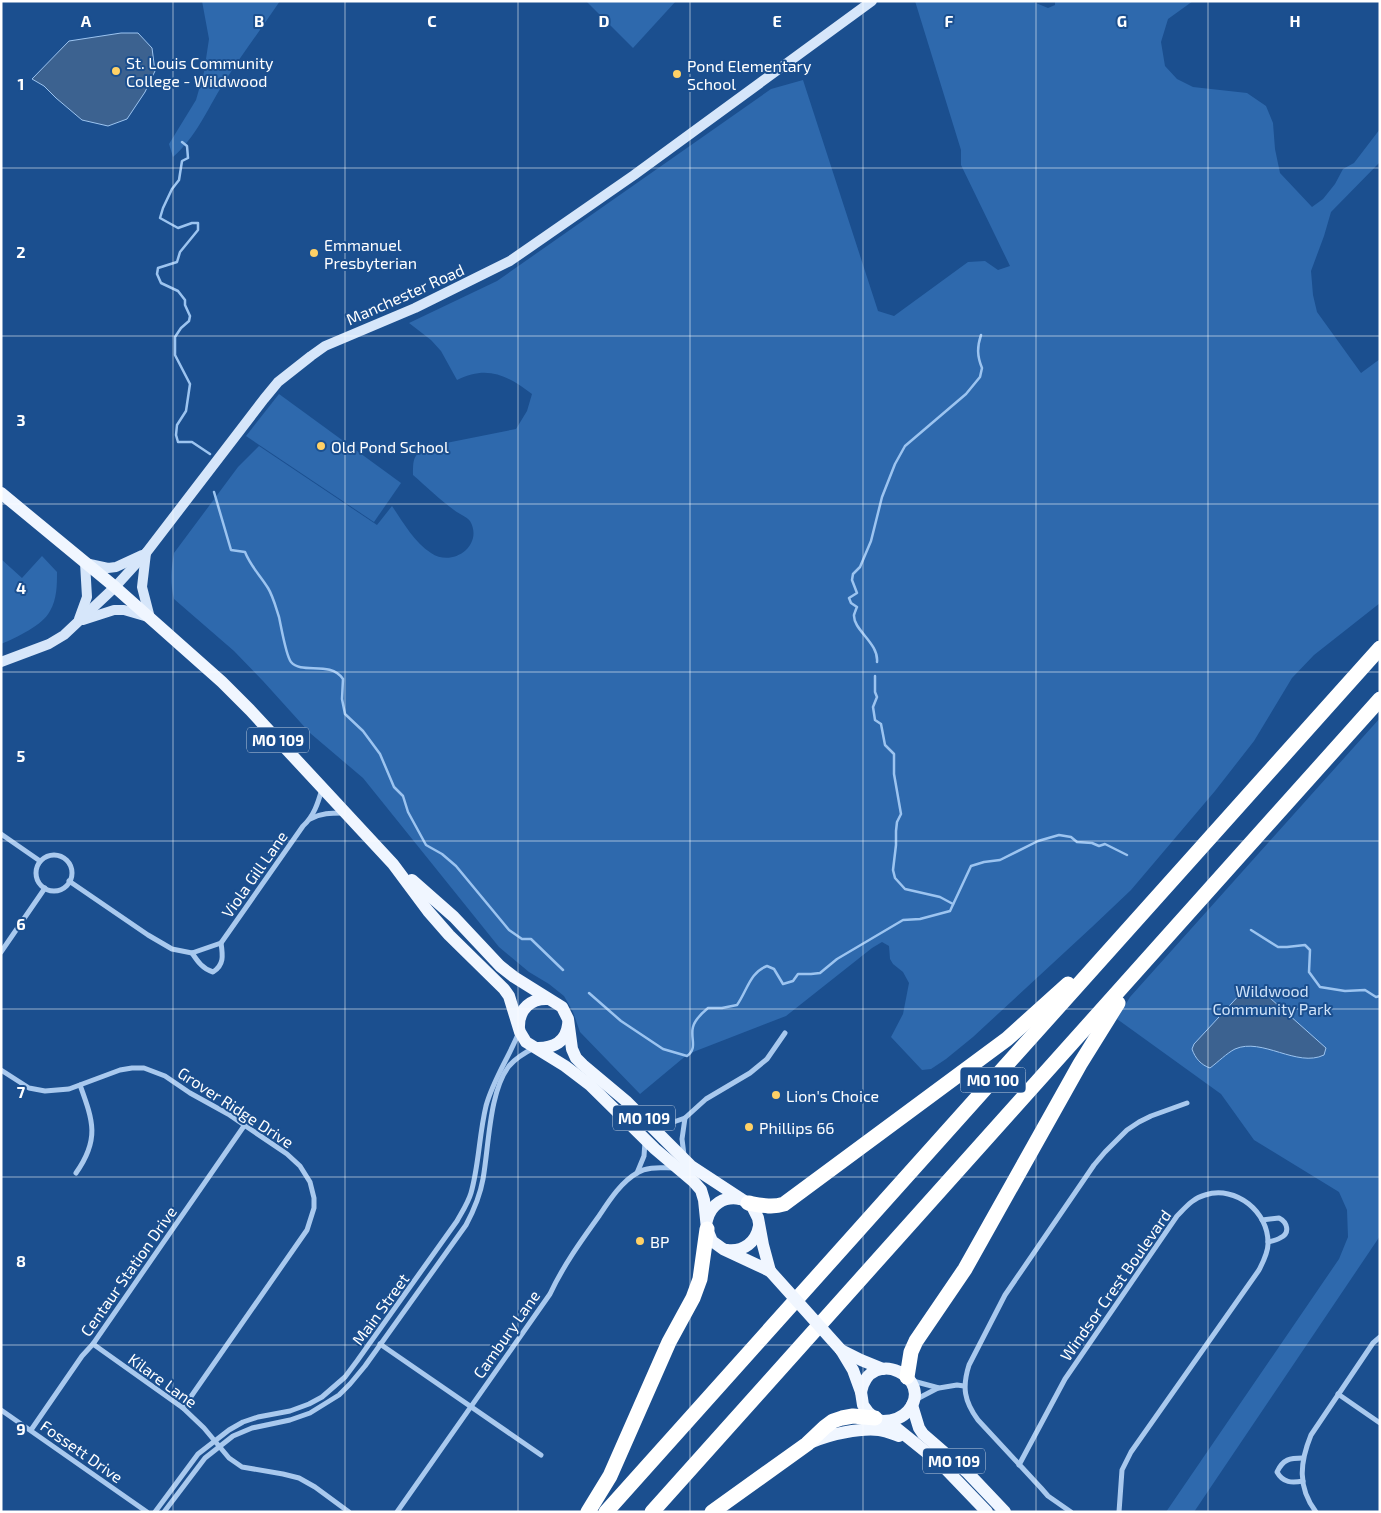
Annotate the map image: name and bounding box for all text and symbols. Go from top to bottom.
text: A [81,11,92,30]
text: B [254,11,264,30]
text: C [427,11,437,30]
text: D [599,11,610,30]
text: E [772,11,782,30]
text: F [945,11,954,30]
text: G [1117,11,1127,30]
text: H [1289,11,1301,30]
place label: St. Louis Community College - Wildwood [126,53,274,90]
place label: Pond Elementary School [687,56,812,93]
marker: St. Louis Community College - Wildwood [110,65,122,77]
marker: Pond Elementary School [671,68,683,80]
text: 1 [18,74,24,93]
place label: Emmanuel Presbyterian [324,235,417,272]
text: 2 [16,242,26,261]
marker: Emmanuel Presbyterian [308,247,320,259]
street label: Manchester Road [343,259,467,329]
text: 3 [16,410,26,429]
place label: Old Pond School [331,437,449,456]
marker: Old Pond School [315,440,327,452]
text: 4 [16,578,26,597]
road number: MO 109 [247,728,309,752]
text: 5 [17,746,26,765]
street label: Viola Gill Lane [217,827,291,921]
text: 6 [16,914,26,933]
park label: Wildwood Community Park [1212,981,1332,1018]
street label: Grover Ridge Drive [175,1063,297,1151]
road number: MO 100 [960,1068,1026,1092]
text: 7 [17,1082,26,1101]
place label: Lion's Choice [786,1086,879,1105]
marker: Lion's Choice [770,1089,782,1101]
road number: MO 109 [613,1106,675,1130]
place label: Phillips 66 [759,1118,834,1137]
marker: Phillips 66 [743,1121,755,1133]
street label: Centaur Station Drive [76,1202,180,1340]
street label: Windsor Crest Boulevard [1056,1206,1174,1364]
place label: BP [650,1232,669,1251]
marker: BP [634,1235,646,1247]
text: 8 [16,1251,26,1270]
street label: Main Street [348,1269,412,1349]
street label: Cambury Lane [469,1286,543,1382]
street label: Kilare Lane [125,1349,201,1411]
street label: Fossett Drive [37,1416,127,1486]
text: 9 [16,1419,26,1438]
road number: MO 109 [923,1448,985,1474]

